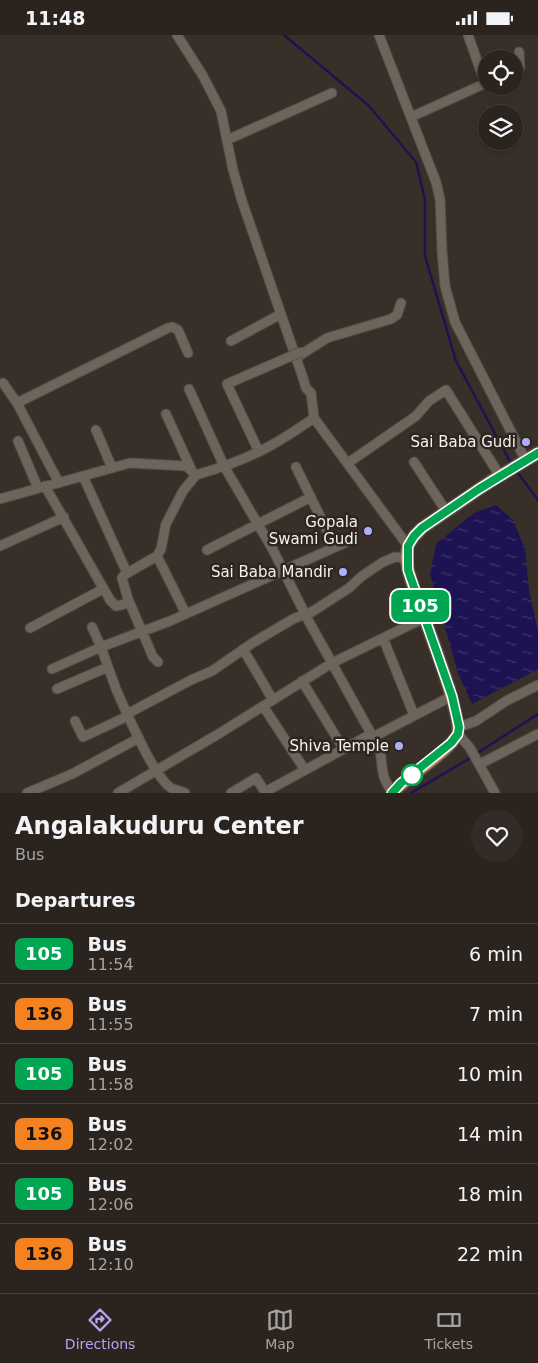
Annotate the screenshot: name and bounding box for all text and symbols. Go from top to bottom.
text: 11:48 [25,7,85,29]
map controls [478,50,523,150]
button: locate [478,50,523,95]
button: layers [478,105,523,150]
place label: Sai Baba Gudi [411,433,516,451]
marker: Sai Baba Gudi [520,436,532,448]
place label: Gopala Swami Gudi [269,513,358,548]
marker: Gopala Swami Gudi [362,525,374,537]
place label: Sai Baba Mandir [211,563,334,581]
marker: Sai Baba Mandir [337,566,349,578]
line badge: 105 [391,590,449,622]
text: 105 [401,595,439,616]
place label: Shiva Temple [290,737,389,755]
marker: Shiva Temple [393,740,405,752]
unlabelled marker [401,764,423,786]
button: heart [471,810,523,862]
text: Angalakuduru Center [15,812,304,840]
text: Bus [15,845,44,864]
text: Departures [15,889,136,911]
text: Bus [88,933,127,955]
text: 105 [25,943,63,964]
text: 6 min [469,943,523,965]
text: 11:54 [88,955,134,974]
text: Bus [88,993,127,1015]
text: 136 [25,1003,63,1024]
text: 7 min [469,1003,523,1025]
text: 11:55 [88,1015,134,1034]
text: Bus [88,1053,127,1075]
text: 105 [25,1063,63,1084]
text: 10 min [457,1063,523,1085]
text: 11:58 [88,1075,134,1094]
text: Bus [88,1113,127,1135]
text: 136 [25,1123,63,1144]
text: 14 min [457,1123,523,1145]
text: 12:02 [88,1135,134,1154]
text: Bus [88,1173,127,1195]
text: 105 [25,1183,63,1204]
text: 18 min [457,1183,523,1205]
text: 12:06 [88,1195,134,1214]
text: Bus [88,1233,127,1255]
text: 136 [25,1243,63,1264]
text: 22 min [457,1243,523,1265]
text: 12:10 [88,1255,134,1274]
tab: Directions [65,1306,135,1352]
tab: Map [265,1306,295,1352]
tab: Tickets [424,1306,473,1352]

